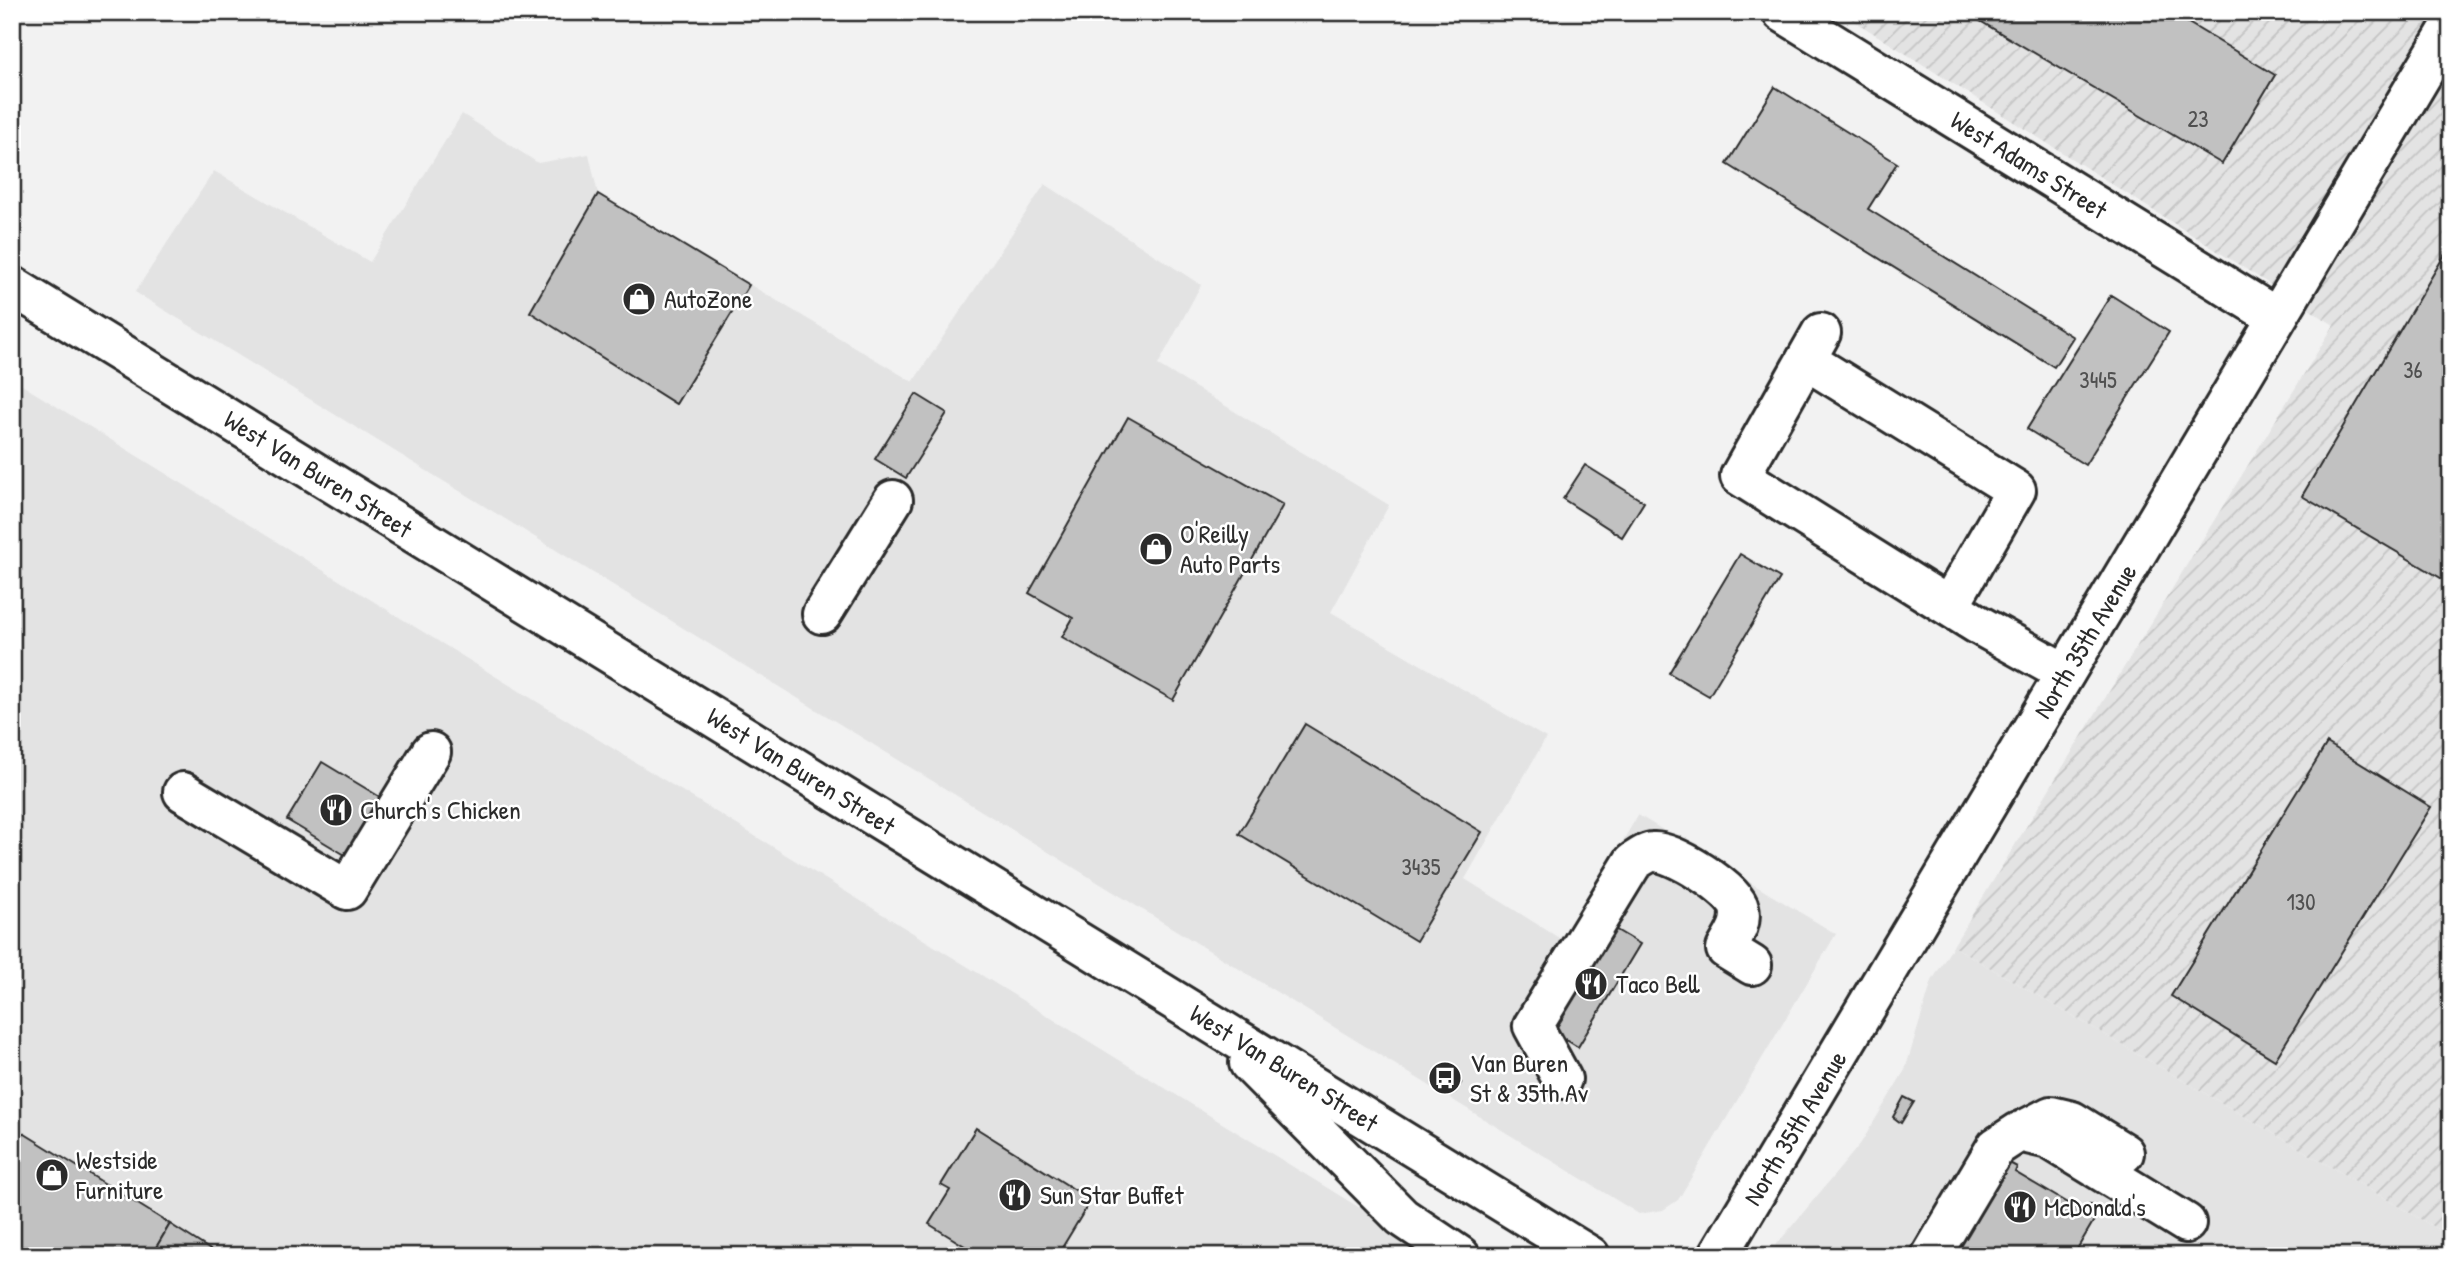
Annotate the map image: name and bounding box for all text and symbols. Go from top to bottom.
street label: West Adams Street [1944,102,2115,227]
house number: 23 [2187,103,2209,134]
shop icon: AutoZone [620,280,658,318]
place label: AutoZone [664,281,752,316]
house number: 36 [2403,354,2423,385]
house number: 3445 [2079,364,2117,395]
street label: West Van Buren Street [217,401,420,546]
place label: O'Reilly Auto Parts [1180,516,1280,581]
shop icon: O'Reilly Auto Parts [1137,530,1175,568]
street label: North 35th Avenue [2025,557,2145,725]
street label: West Van Buren Street [700,698,903,843]
restaurant icon: Church's Chicken [317,791,355,829]
place label: Church's Chicken [360,792,521,827]
house number: 3435 [1402,851,1441,882]
house number: 130 [2287,886,2315,917]
restaurant icon: Taco Bell [1572,965,1610,1003]
place label: Taco Bell [1616,966,1700,1001]
street label: West Van Buren Street [1183,995,1386,1140]
street label: North 35th Avenue [1735,1044,1855,1212]
place label: Van Buren St & 35th Av [1470,1045,1589,1110]
bus stop icon: Van Buren St & 35th Av [1426,1059,1464,1097]
place label: Westside Furniture [75,1142,163,1207]
shop icon: Westside Furniture [33,1156,71,1194]
restaurant icon: Sun Star Buffet [996,1176,1034,1214]
place label: Sun Star Buffet [1040,1177,1185,1212]
restaurant icon: McDonald's [2001,1188,2039,1226]
place label: McDonald's [2044,1189,2146,1224]

